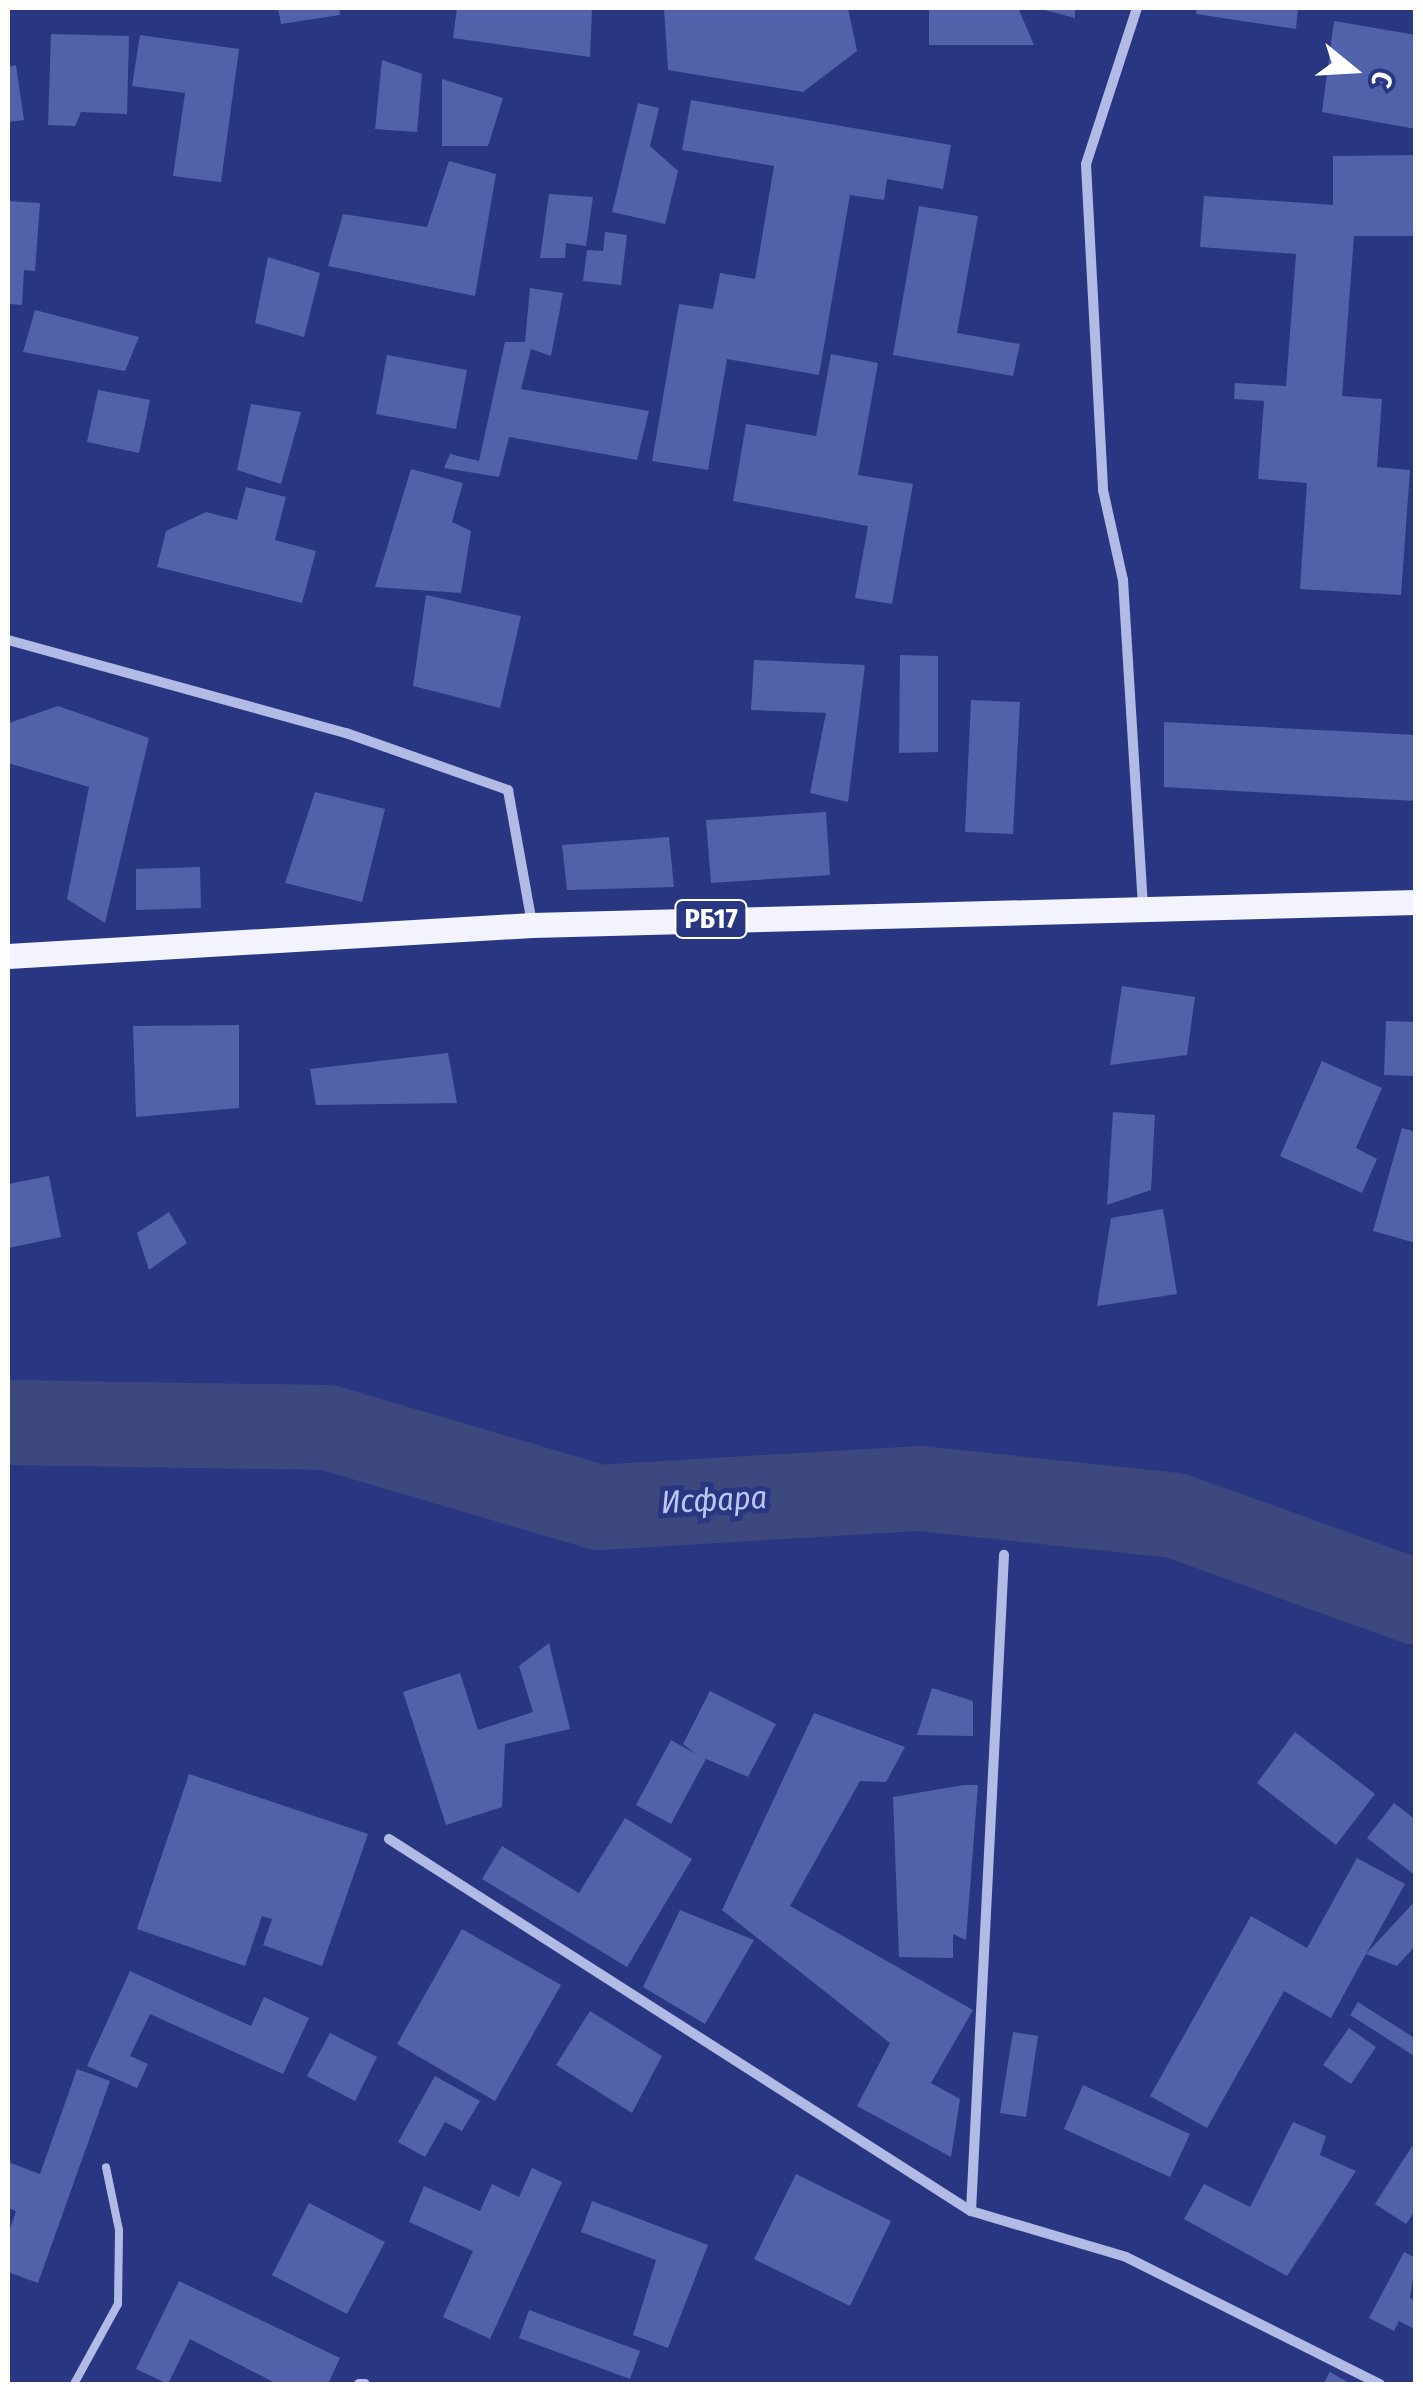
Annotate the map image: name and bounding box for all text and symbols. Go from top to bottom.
north arrow [1303,20,1403,120]
text: С [1364,67,1400,92]
road number: РБ17 [674,896,748,942]
water label: Исфара [660,1478,768,1522]

